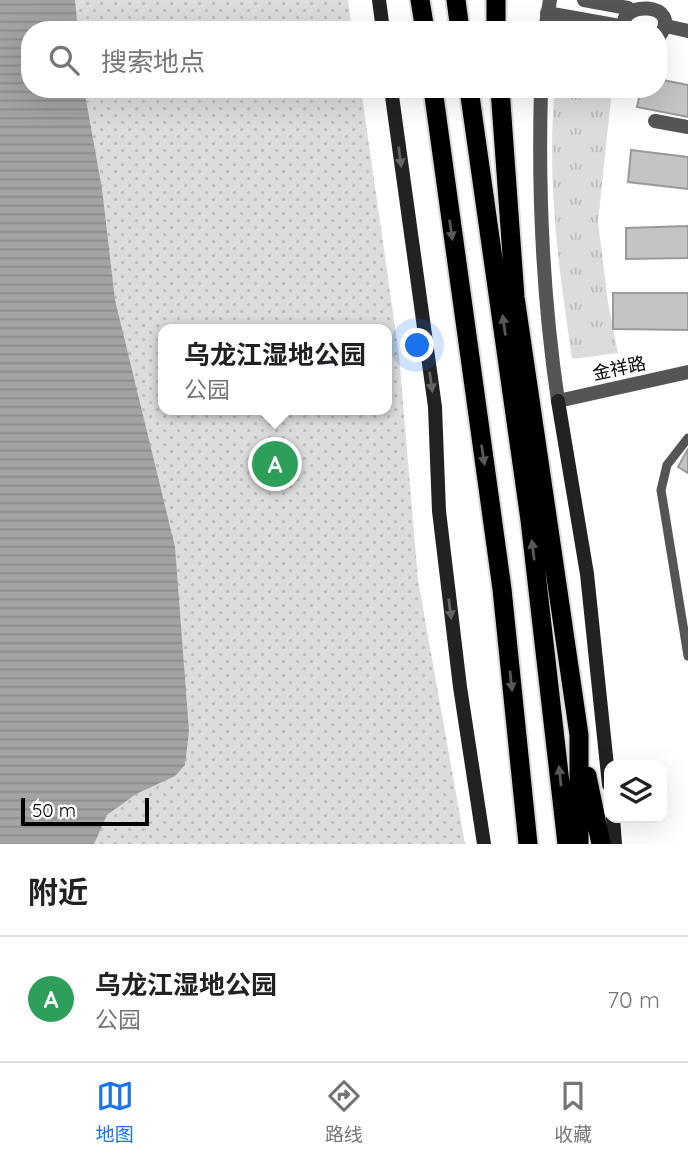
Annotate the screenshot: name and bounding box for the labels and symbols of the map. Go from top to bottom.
one-way arrow [394,146,405,168]
one-way arrow [446,219,457,241]
one-way arrow [498,314,509,336]
your location [400,328,434,362]
street label: 金祥路 [590,351,648,385]
one-way arrow [426,371,437,393]
pin: A [252,438,298,490]
one-way arrow [477,444,488,466]
one-way arrow [528,539,539,561]
one-way arrow [445,598,456,620]
one-way arrow [506,670,517,692]
one-way arrow [554,765,565,787]
scale bar [21,795,149,827]

